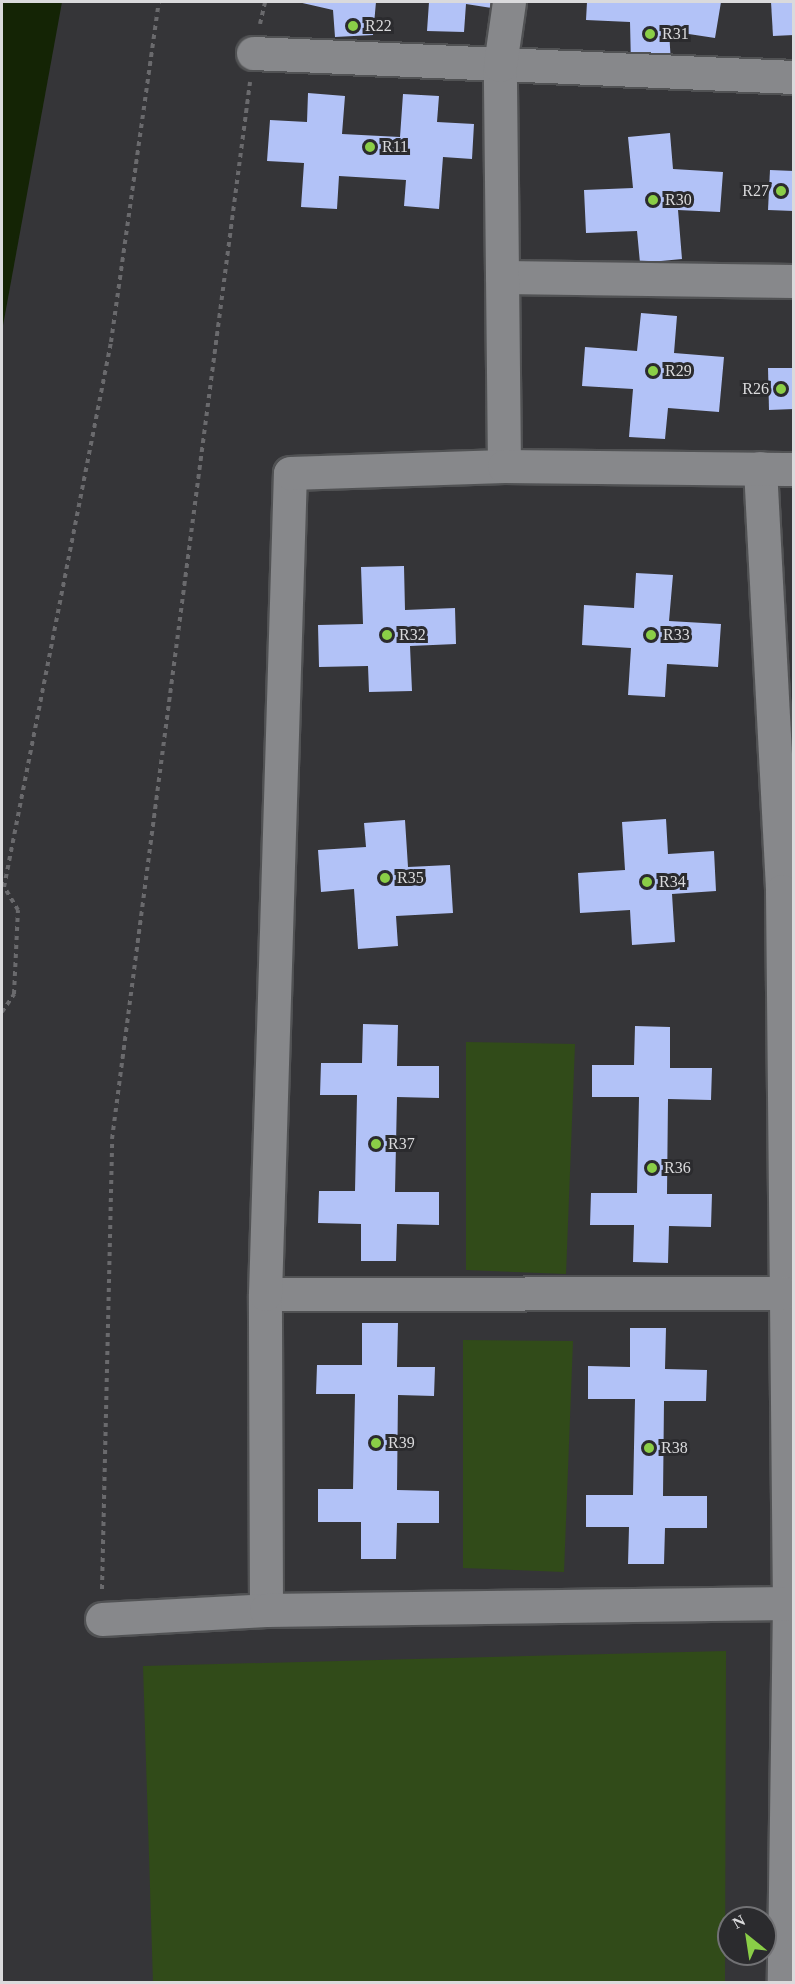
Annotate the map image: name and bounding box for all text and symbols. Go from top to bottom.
place label: R22 [365,16,392,36]
marker: R22 [346,19,360,33]
place label: R31 [662,24,689,44]
marker: R31 [643,27,657,41]
place label: R11 [382,137,408,157]
marker: R11 [363,140,377,154]
place label: R27 [742,181,769,201]
marker: R27 [774,184,788,198]
place label: R30 [665,190,692,210]
marker: R30 [646,193,660,207]
place label: R29 [665,361,692,381]
marker: R29 [646,364,660,378]
place label: R26 [742,379,769,399]
marker: R26 [774,382,788,396]
place label: R32 [399,625,426,645]
place label: R33 [663,625,690,645]
marker: R32 [380,628,394,642]
marker: R33 [644,628,658,642]
place label: R35 [397,868,424,888]
marker: R35 [378,871,392,885]
place label: R34 [659,872,686,892]
marker: R34 [640,875,654,889]
place label: R37 [388,1134,415,1154]
marker: R37 [369,1137,383,1151]
place label: R36 [664,1158,691,1178]
marker: R36 [645,1161,659,1175]
place label: R39 [388,1433,415,1453]
marker: R39 [369,1436,383,1450]
place label: R38 [661,1438,688,1458]
marker: R38 [642,1441,656,1455]
north arrow [717,1906,777,1966]
text: N [729,1911,748,1932]

